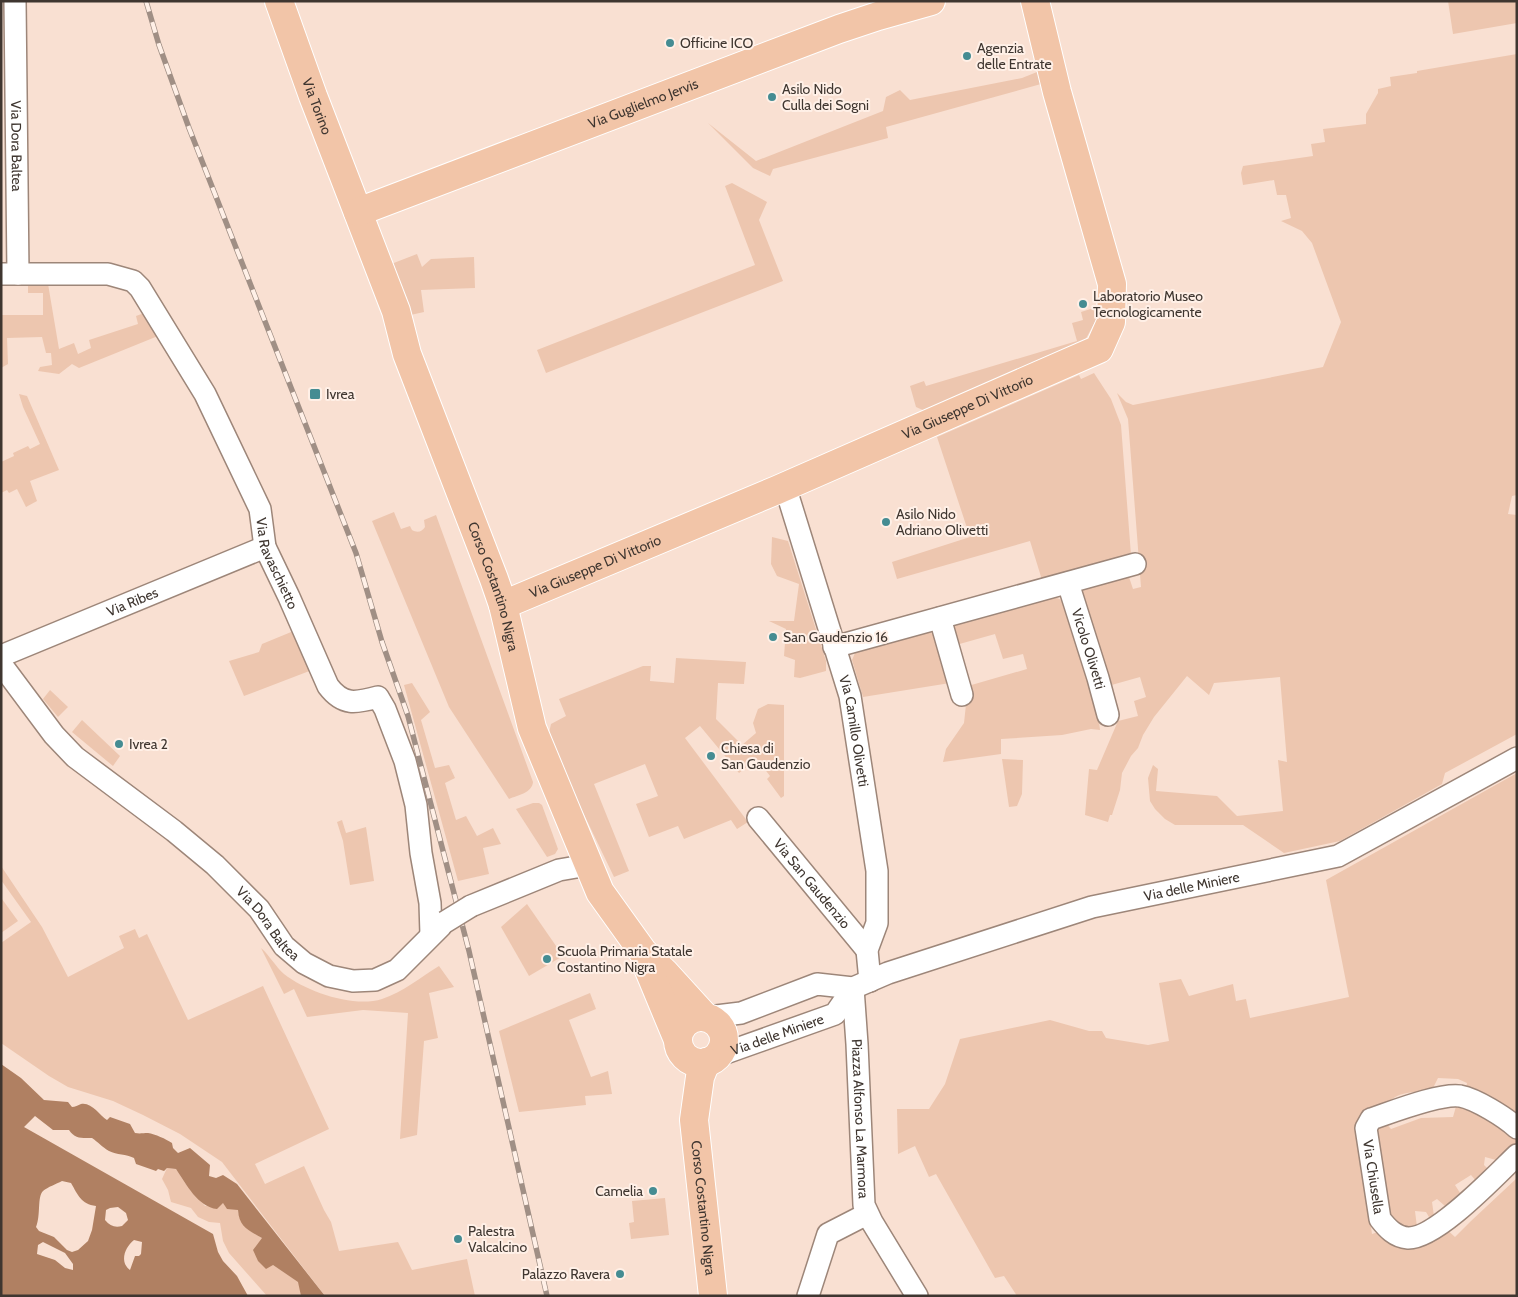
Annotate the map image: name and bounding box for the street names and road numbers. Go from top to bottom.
street label: Via Guglielmo Jervis [586,74,701,133]
street label: Via Torino [298,76,336,137]
street label: Via Dora Baltea [7,100,26,192]
street label: Via Giuseppe Di Vittorio [899,370,1036,443]
street label: Via Ravaschietto [252,516,302,612]
street label: Corso Costantino Nigra [464,519,523,653]
street label: Via Giuseppe Di Vittorio [527,531,664,602]
street label: Via Ribes [104,583,161,620]
street label: Vicolo Olivetti [1068,606,1110,691]
street label: Via Camillo Olivetti [835,673,873,788]
street label: Via San Gaudenzio [770,835,855,932]
street label: Via delle Miniere [1142,868,1241,905]
street label: Via Dora Baltea [232,882,304,965]
street label: Via delle Miniere [728,1010,826,1059]
street label: Piazza Alfonso La Marmora [848,1038,873,1199]
street label: Via Chiusella [1359,1138,1388,1215]
street label: Corso Costantino Nigra [687,1140,720,1276]

